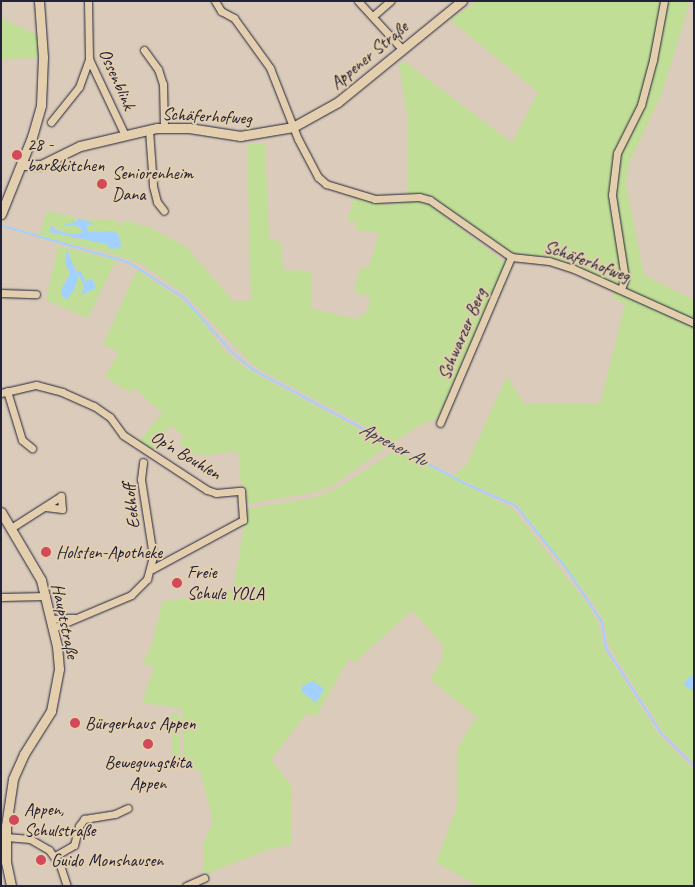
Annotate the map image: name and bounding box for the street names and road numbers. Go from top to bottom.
street label: Appener Straße [325,16,413,94]
street label: Ossenblink [94,45,140,113]
street label: Schäferhofweg [162,103,252,129]
street label: Schäferhofweg [541,236,633,286]
street label: Schwarzer Berg [433,285,491,383]
street label: Op'n Bouhlen [147,426,225,484]
street label: Eekhoff [118,482,144,530]
street label: Hauptstraße [46,581,84,661]

